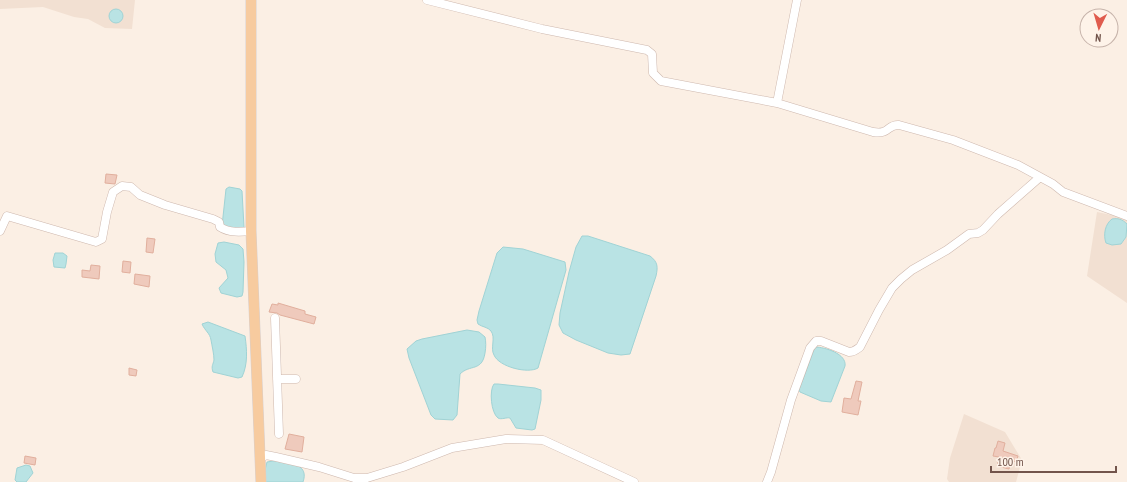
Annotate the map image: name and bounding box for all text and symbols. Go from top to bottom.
north arrow [1079,8,1119,48]
text: N [1095,31,1102,45]
scale bar [991,448,1116,474]
text: 100 m [997,454,1024,469]

